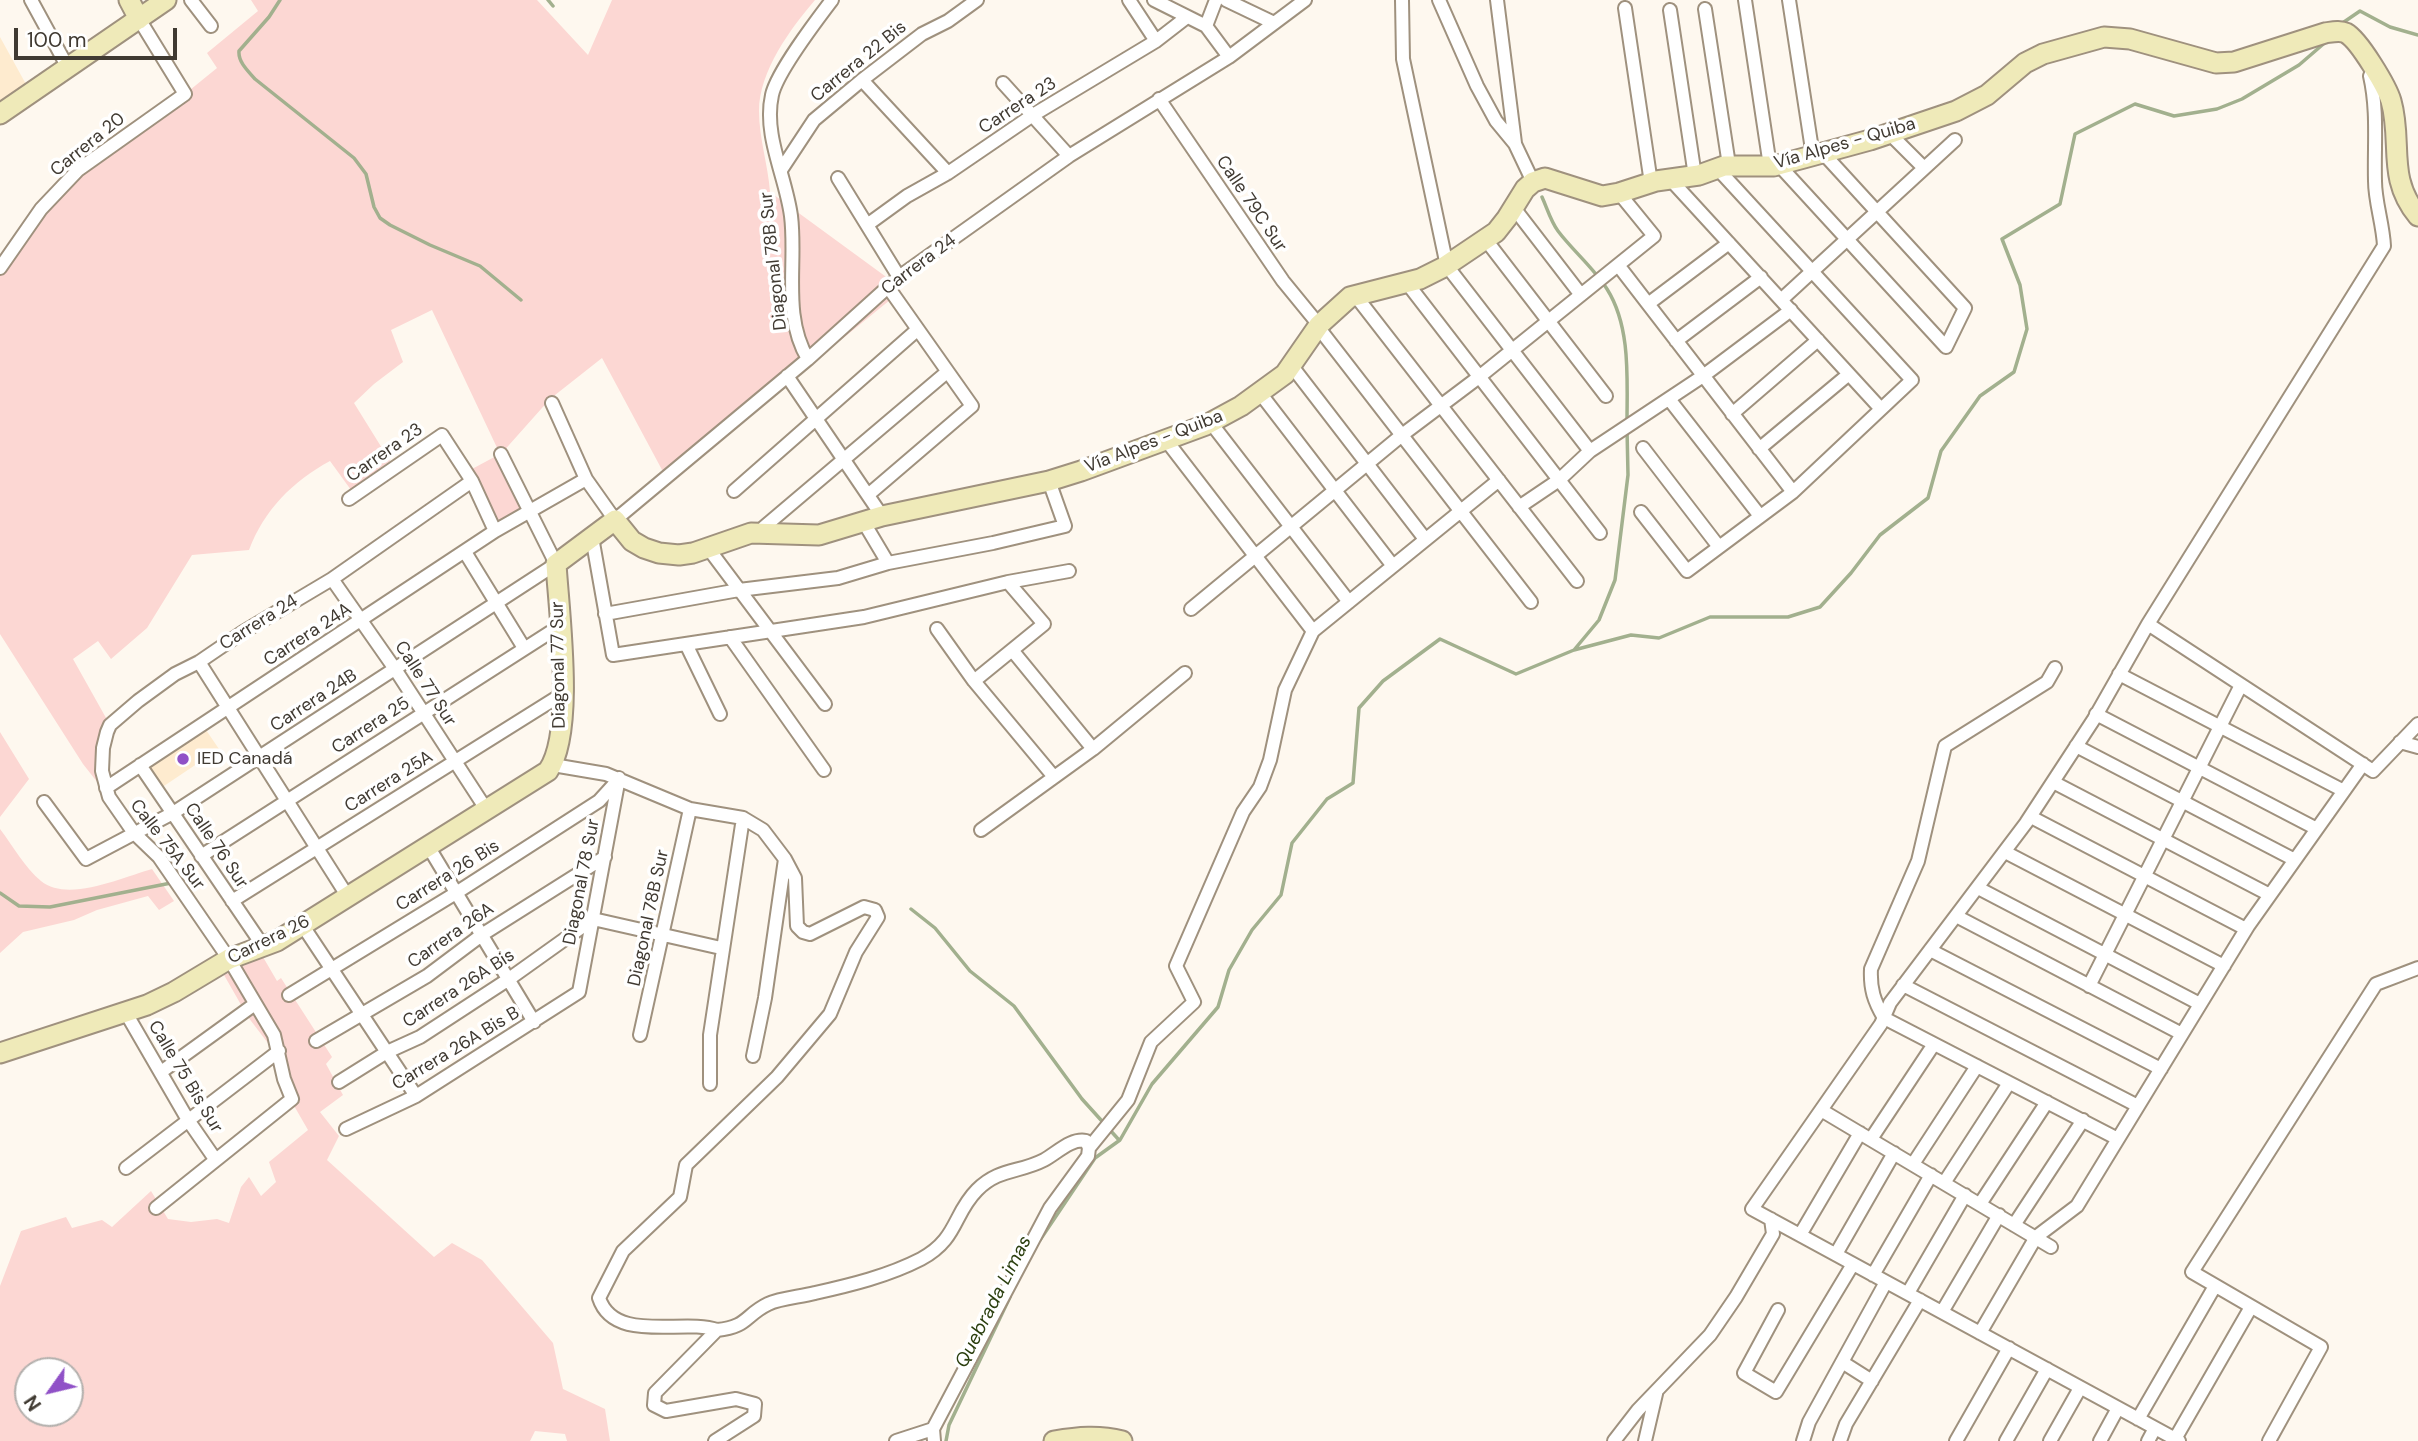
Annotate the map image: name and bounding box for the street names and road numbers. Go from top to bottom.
street label: Carrera 22 Bis [807,17,911,107]
street label: Carrera 23 [975,73,1061,139]
street label: Carrera 20 [46,108,130,182]
street label: Vía Alpes - Quiba [1772,113,1918,175]
street label: Calle 79C Sur [1211,152,1291,256]
street label: Diagonal 78B Sur [756,191,792,331]
street label: Carrera 24 [877,230,961,300]
street label: Vía Alpes - Quiba [1082,406,1226,478]
street label: Carrera 23 [343,419,427,487]
street label: Carrera 24 [216,590,302,656]
street label: Carrera 24A [260,599,356,671]
street label: Diagonal 77 Sur [547,601,571,729]
street label: Calle 77 Sur [389,637,461,731]
street label: Carrera 24B [267,665,361,737]
street label: Carrera 25 [328,693,414,759]
street label: Carrera 25A [341,746,437,818]
street label: Calle 75A Sur [125,795,209,895]
street label: Calle 76 Sur [180,799,252,893]
street label: Diagonal 78 Sur [559,817,605,947]
street label: Carrera 26 Bis [392,836,504,916]
street label: Diagonal 78B Sur [624,848,674,988]
street label: Carrera 26A [404,898,498,974]
street label: Carrera 26 [224,911,314,969]
street label: Carrera 26A Bis [399,945,519,1033]
street label: Carrera 26A Bis B [388,1002,524,1096]
street label: Calle 75 Bis Sur [143,1017,227,1137]

